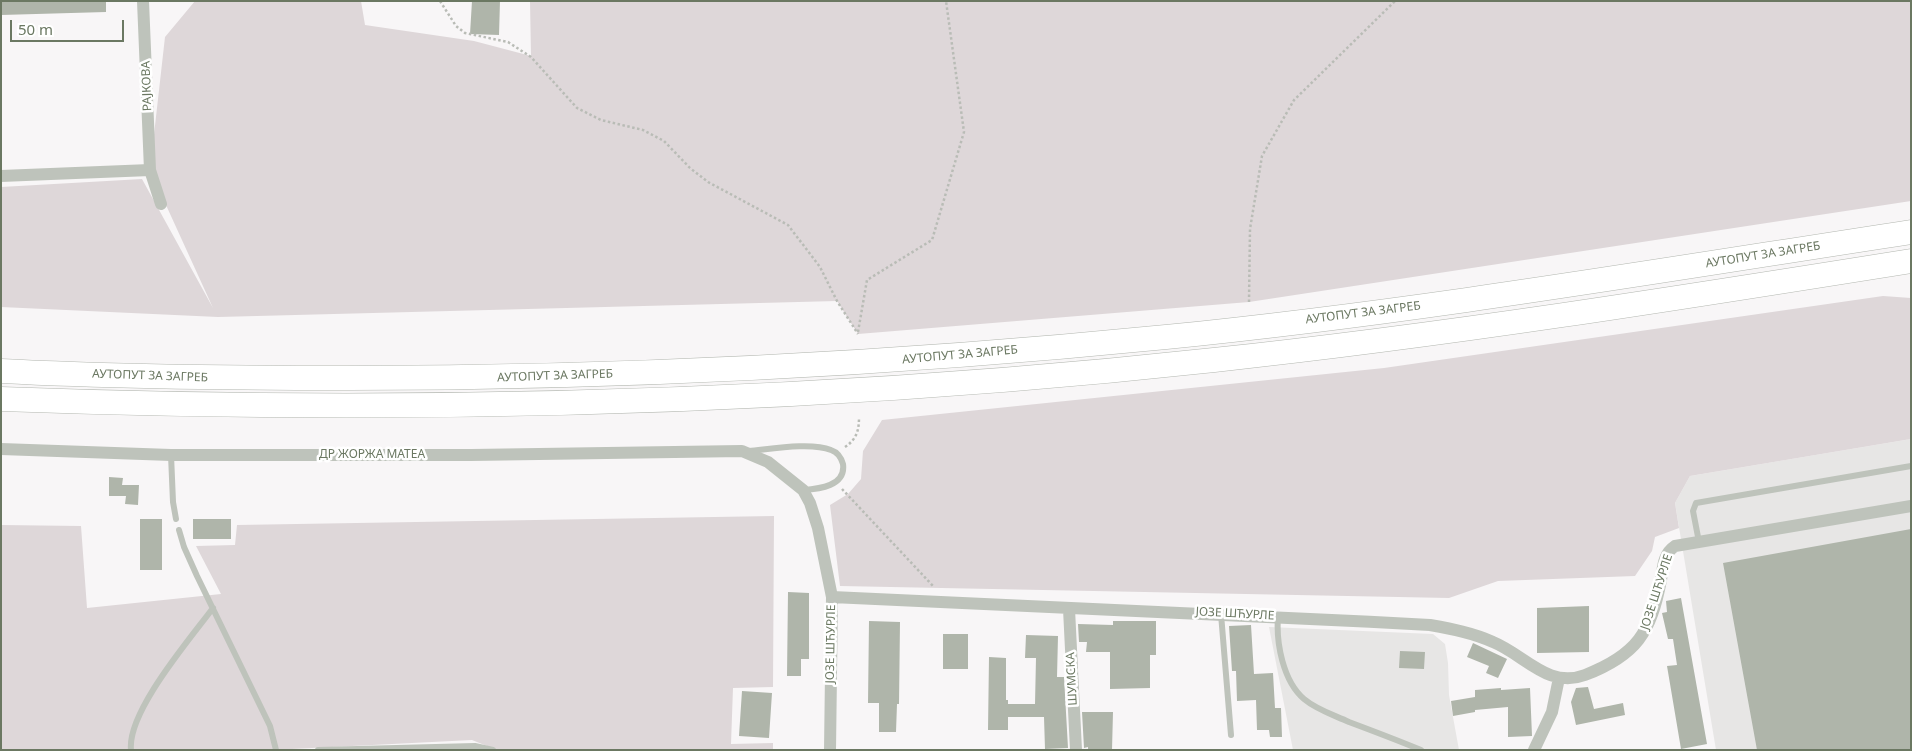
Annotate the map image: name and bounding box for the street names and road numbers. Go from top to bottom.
street label: РАЈКОВА [139,61,155,111]
street label: АУТОПУТ ЗА ЗАГРЕБ [1705,239,1821,271]
street label: АУТОПУТ ЗА ЗАГРЕБ [1305,299,1421,327]
street label: АУТОПУТ ЗА ЗАГРЕБ [902,343,1018,367]
street label: АУТОПУТ ЗА ЗАГРЕБ [92,367,208,385]
street label: АУТОПУТ ЗА ЗАГРЕБ [497,367,613,385]
street label: ДР ЖОРЖА МАТЕА [319,448,425,462]
street label: ЈОЗЕ ШЋУРЛЕ [1638,552,1676,632]
street label: ЈОЗЕ ШЋУРЛЕ [823,605,839,683]
street label: ЈОЗЕ ШЋУРЛЕ [1195,605,1275,623]
street label: ШУМСКА [1063,652,1081,706]

